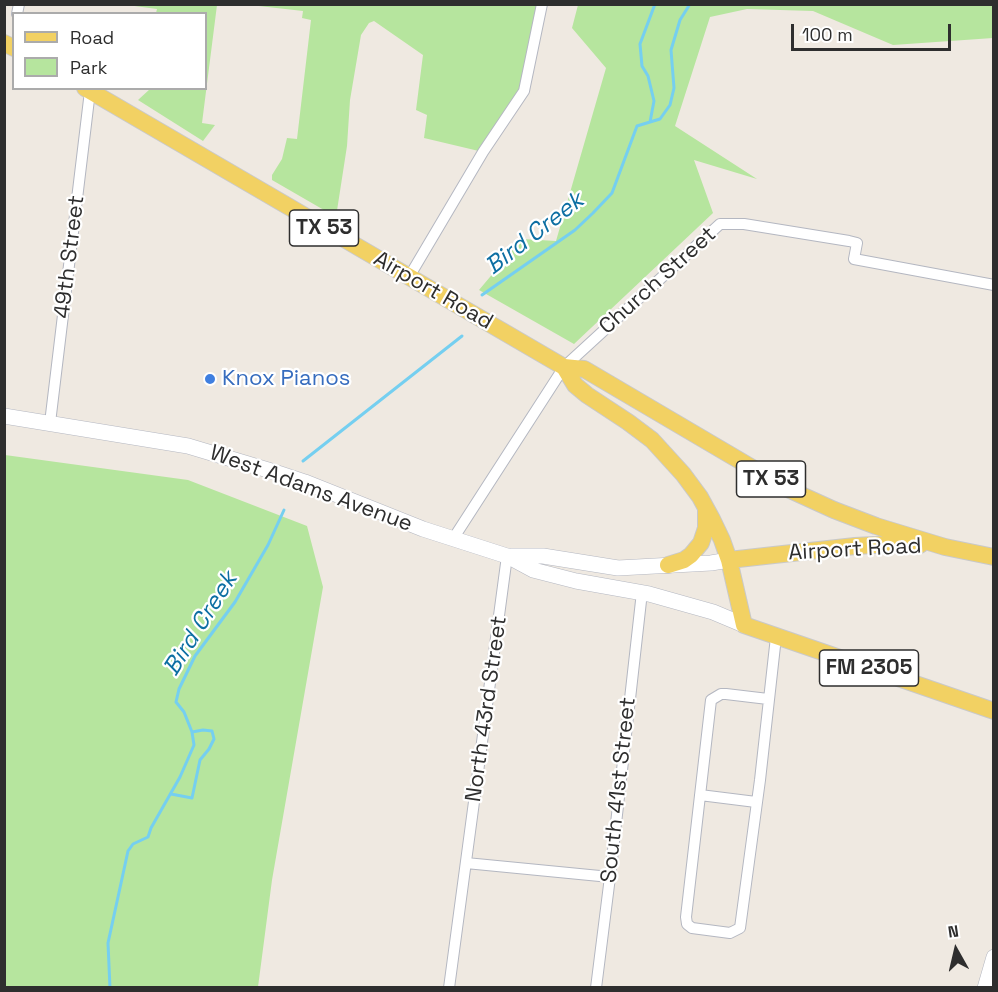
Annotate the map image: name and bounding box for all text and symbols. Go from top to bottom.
legend [12,12,207,90]
scale bar [794,12,954,50]
text: 100 m [802,23,853,46]
text: Road [70,26,114,49]
text: Park [70,56,107,79]
water label: Bird Creek [480,187,590,281]
street label: 49th Street [49,194,91,320]
road number: TX 53 [290,210,358,246]
street label: Church Street [594,222,722,340]
street label: Airport Road [369,246,497,336]
place label: Knox Pianos [222,366,350,392]
marker: Knox Pianos [203,372,217,386]
street label: West Adams Avenue [206,440,416,538]
road number: TX 53 [736,461,806,497]
street label: Airport Road [788,533,922,567]
water label: Bird Creek [158,567,244,681]
street label: North 43rd Street [461,614,513,804]
road number: FM 2305 [820,650,918,686]
street label: South 41st Street [596,696,642,884]
north arrow [926,920,986,980]
text: N [947,921,960,943]

